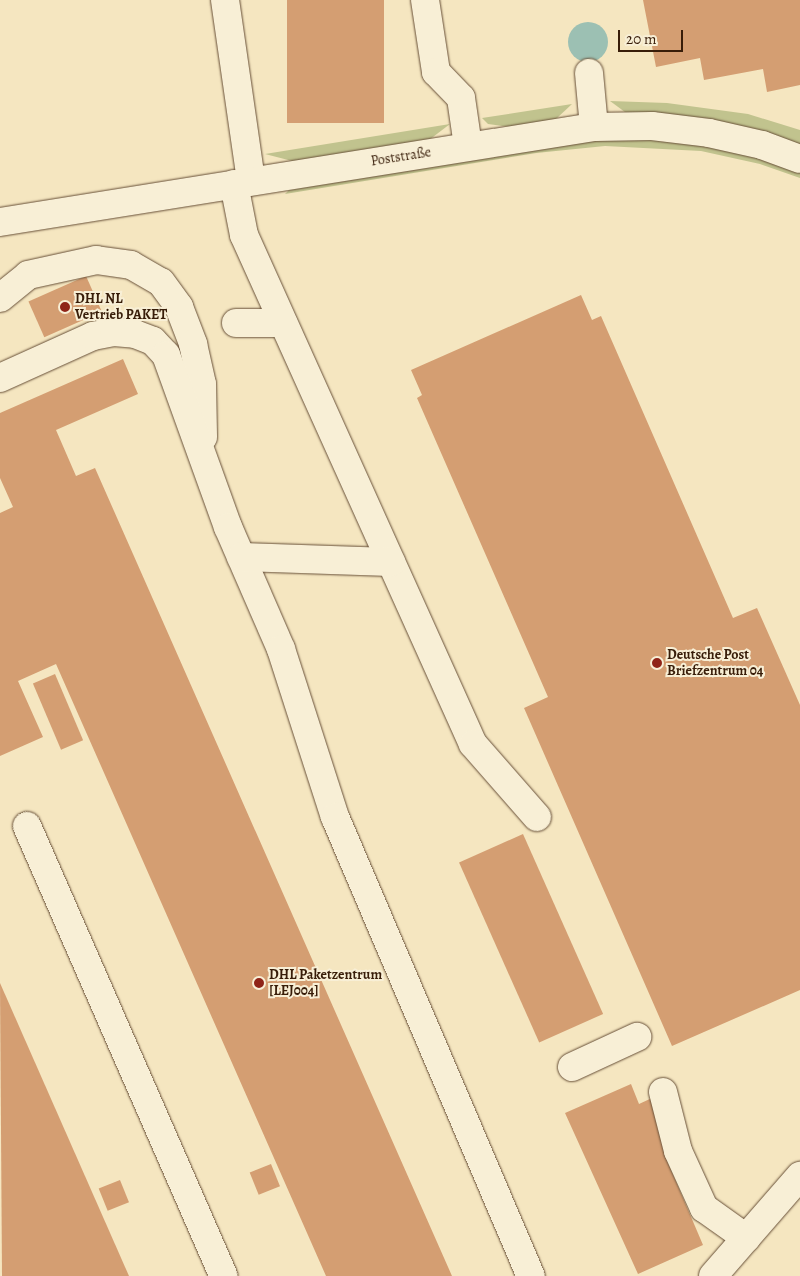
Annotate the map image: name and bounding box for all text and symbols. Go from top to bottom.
scale bar [620,20,685,52]
text: 20 m [626,29,657,49]
street label: Poststraße [370,144,432,170]
place label: DHL NL Vertrieb PAKET [75,291,167,324]
marker: DHL NL Vertrieb PAKET [59,301,71,313]
place label: Deutsche Post Briefzentrum 04 [667,647,763,680]
marker: Deutsche Post Briefzentrum 04 [651,657,663,669]
place label: DHL Paketzentrum [LEJ004] [269,967,382,1000]
marker: DHL Paketzentrum [LEJ004] [253,977,265,989]

